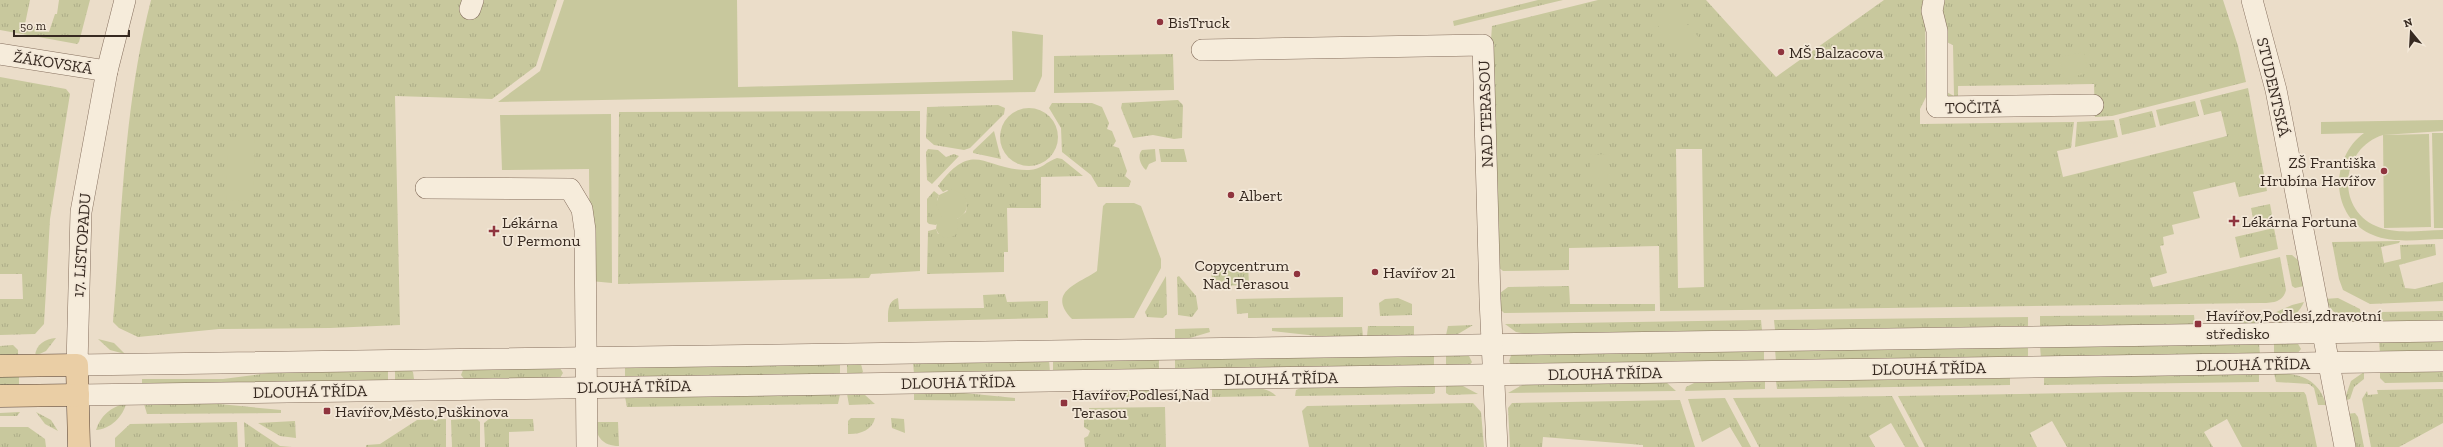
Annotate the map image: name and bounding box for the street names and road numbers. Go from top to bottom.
street label: STUDENTSKÁ [2253,36,2294,139]
street label: ŽÁKOVSKÁ [12,47,94,78]
street label: NAD TERASOU [1474,60,1497,168]
street label: TOČITÁ [1945,97,2002,117]
street label: 17. LISTOPADU [68,192,95,298]
street label: DLOUHÁ TŘÍDA [2196,354,2311,375]
street label: DLOUHÁ TŘÍDA [1872,358,1987,379]
street label: DLOUHÁ TŘÍDA [1548,363,1663,384]
street label: DLOUHÁ TŘÍDA [1224,368,1339,389]
street label: DLOUHÁ TŘÍDA [901,372,1016,393]
street label: DLOUHÁ TŘÍDA [577,376,692,397]
street label: DLOUHÁ TŘÍDA [253,381,368,402]

